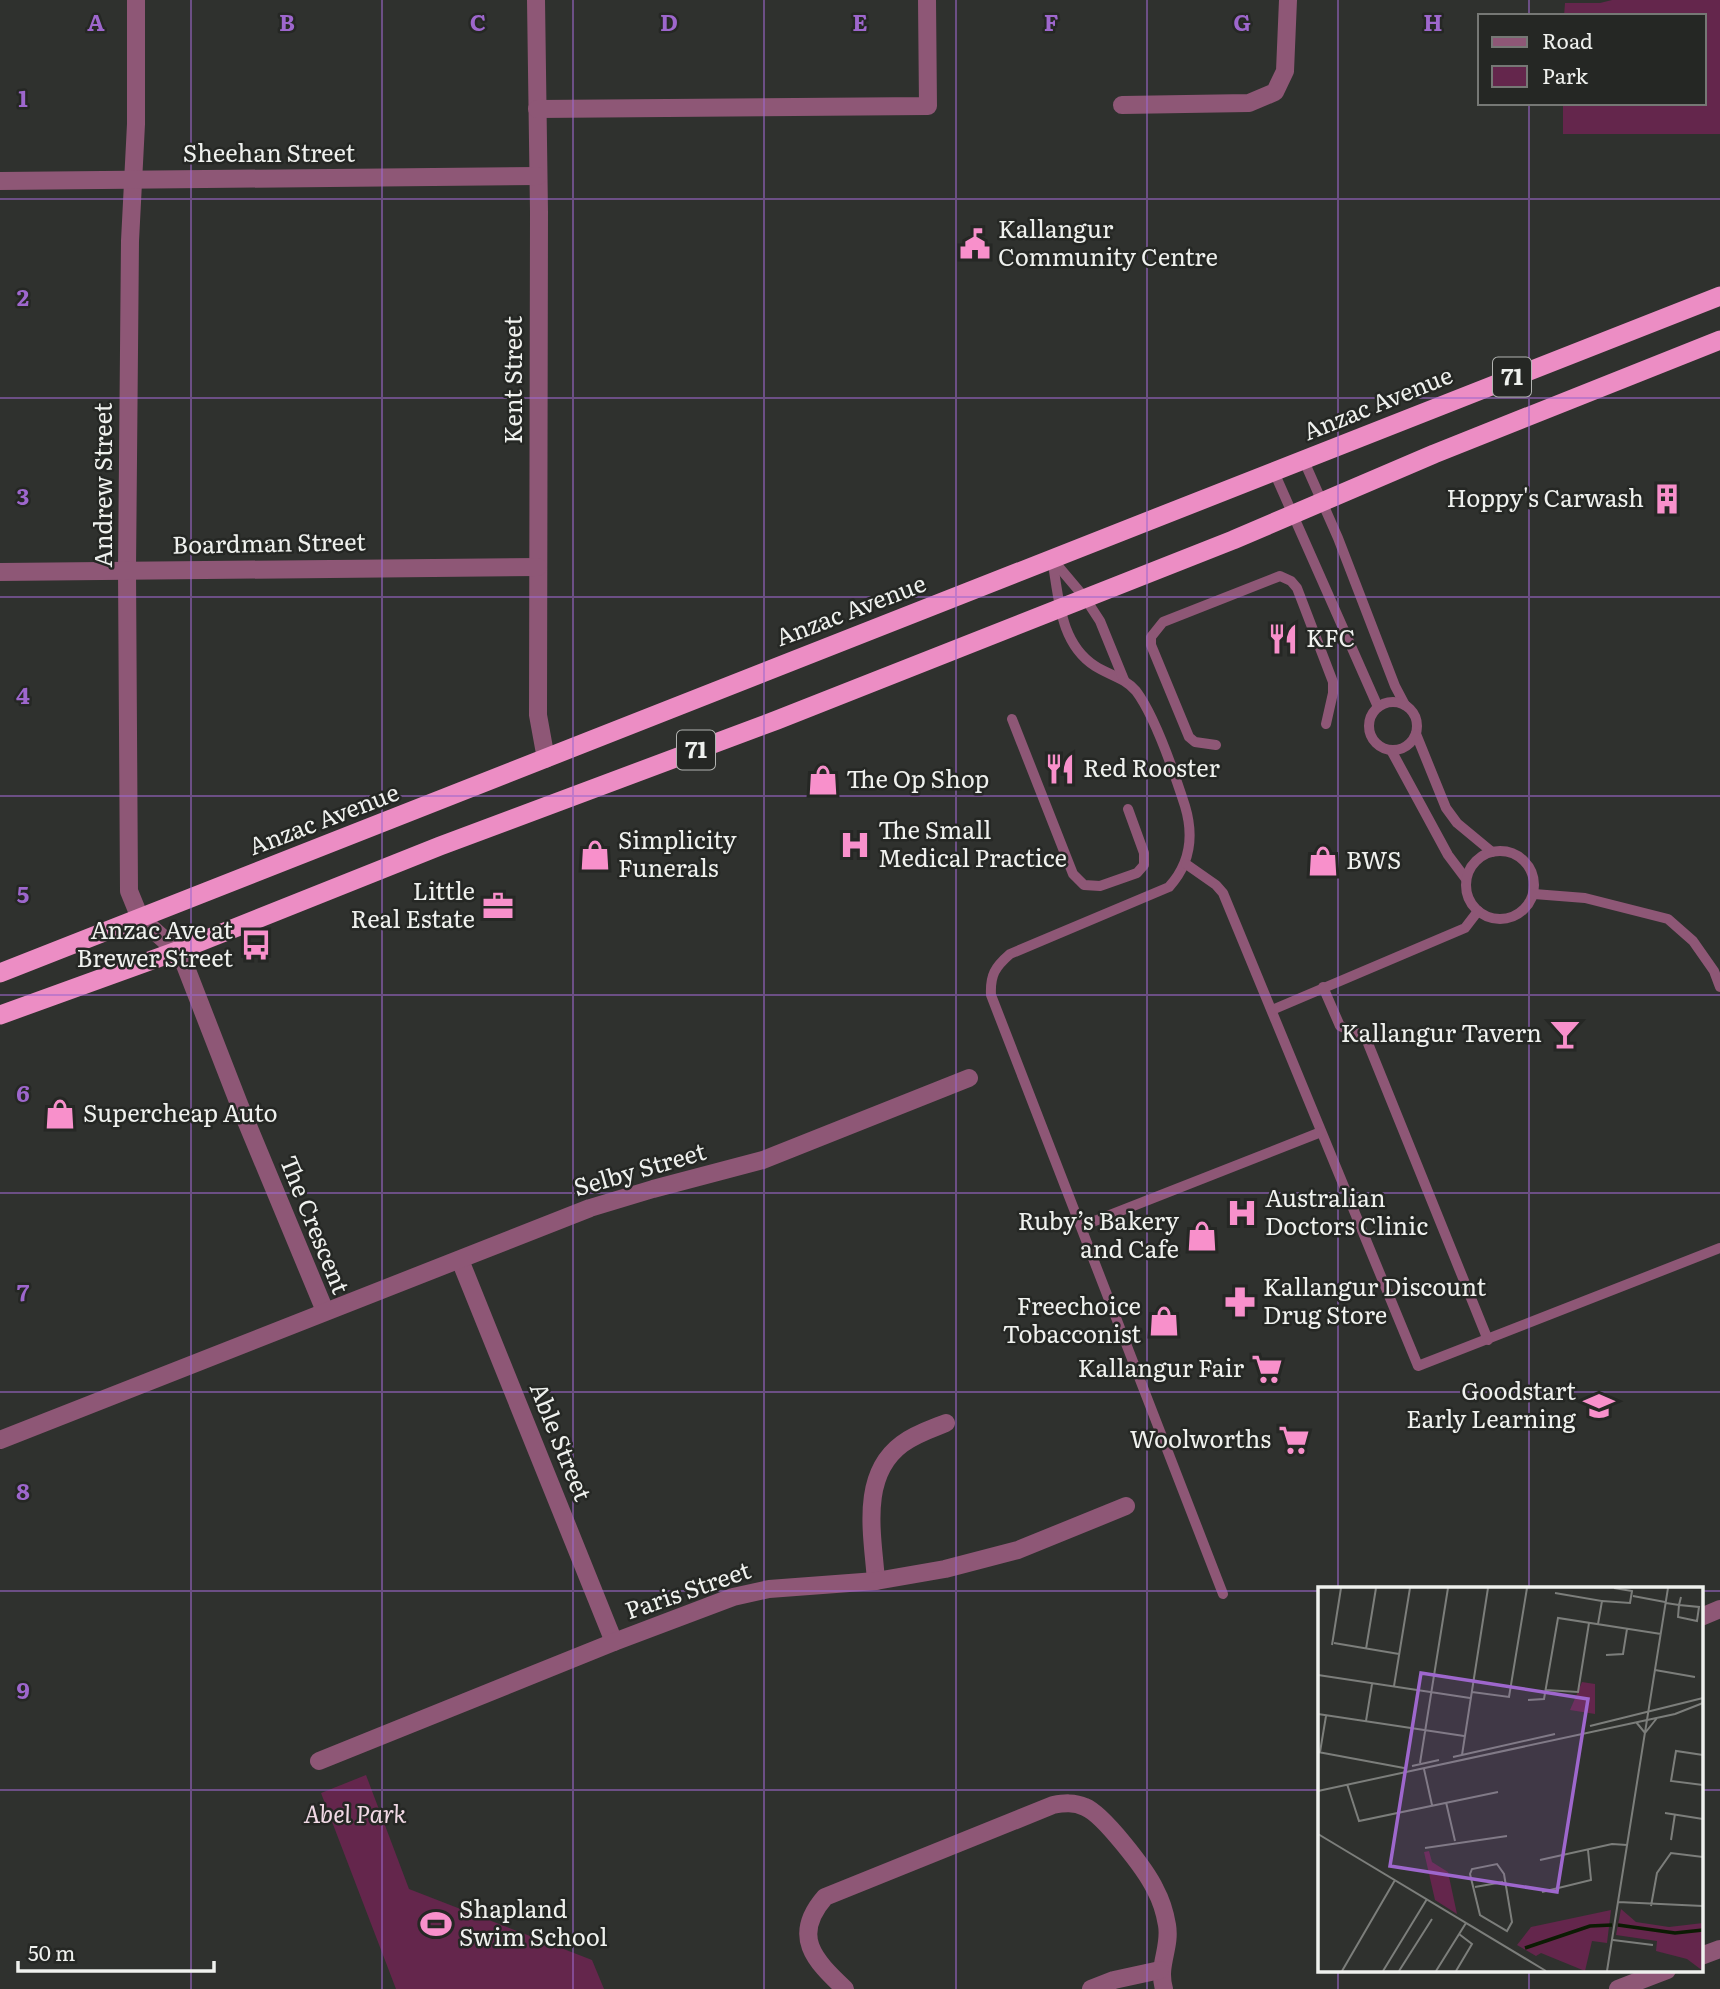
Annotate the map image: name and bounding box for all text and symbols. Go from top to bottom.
text: A [87,4,105,38]
text: B [279,4,295,38]
text: C [470,4,486,38]
text: D [660,4,678,38]
text: E [852,4,868,38]
text: F [1044,4,1059,38]
text: G [1233,4,1251,38]
text: H [1423,4,1443,38]
legend [1478,14,1706,105]
text: Road [1542,24,1593,55]
text: Park [1542,59,1588,90]
text: 1 [18,80,28,114]
street label: Sheehan Street [183,134,356,169]
place label: Kallangur Community Centre [998,210,1218,273]
public building icon: Kallangur Community Centre [958,227,992,261]
text: 2 [17,279,29,313]
street label: Kent Street [494,316,529,444]
street label: Anzac Avenue [1297,356,1457,448]
road number: 71 [1493,358,1531,396]
street label: Andrew Street [84,402,119,567]
text: 3 [17,478,29,512]
place label: Hoppy's Carwash [1446,479,1644,514]
building icon: Hoppy's Carwash [1650,482,1684,516]
street label: Boardman Street [172,522,366,561]
street label: Anzac Avenue [770,564,930,653]
place label: KFC [1306,619,1355,654]
restaurant icon: KFC [1266,622,1300,656]
text: 4 [16,677,30,711]
road number: 71 [677,730,715,770]
place label: Red Rooster [1083,749,1220,784]
restaurant icon: Red Rooster [1043,752,1077,786]
place label: The Op Shop [846,760,989,795]
shop icon: The Op Shop [806,763,840,797]
street label: Anzac Avenue [243,773,403,862]
place label: The Small Medical Practice [878,811,1067,874]
place label: Simplicity Funerals [618,821,737,884]
hospital icon: The Small Medical Practice [838,828,872,862]
shop icon: Simplicity Funerals [578,838,612,872]
place label: BWS [1346,841,1401,876]
shop icon: BWS [1306,844,1340,878]
place label: Little Real Estate [350,872,475,935]
text: 5 [17,876,29,910]
office icon: Little Real Estate [481,889,515,923]
place label: Anzac Ave at Brewer Street [77,911,233,974]
bus stop icon: Anzac Ave at Brewer Street [239,928,273,962]
place label: Kallangur Tavern [1341,1014,1542,1049]
bar icon: Kallangur Tavern [1548,1017,1582,1051]
text: 6 [16,1075,30,1109]
place label: Supercheap Auto [83,1094,278,1129]
shop icon: Supercheap Auto [43,1097,77,1131]
street label: Selby Street [569,1132,710,1203]
street label: The Crescent [273,1150,360,1299]
place label: Australian Doctors Clinic [1265,1179,1428,1242]
hospital icon: Australian Doctors Clinic [1225,1196,1259,1230]
place label: Ruby’s Bakery and Cafe [1018,1202,1179,1265]
shop icon: Ruby’s Bakery and Cafe [1185,1219,1219,1253]
place label: Kallangur Discount Drug Store [1263,1268,1486,1331]
text: 7 [17,1274,30,1308]
pharmacy icon: Kallangur Discount Drug Store [1223,1285,1257,1319]
place label: Freechoice Tobacconist [1003,1287,1141,1350]
shop icon: Freechoice Tobacconist [1147,1304,1181,1338]
place label: Kallangur Fair [1078,1349,1245,1384]
supermarket icon: Kallangur Fair [1250,1352,1284,1386]
place label: Goodstart Early Learning [1406,1372,1577,1435]
street label: Able Street [523,1377,602,1506]
school or university icon: Goodstart Early Learning [1582,1389,1616,1423]
place label: Woolworths [1130,1420,1271,1455]
supermarket icon: Woolworths [1277,1423,1311,1457]
text: 8 [16,1473,30,1507]
street label: Paris Street [620,1551,755,1626]
inset map [1318,1587,1702,1972]
text: 9 [16,1672,30,1706]
park label: Abel Park [303,1795,407,1830]
place label: Shapland Swim School [459,1890,608,1953]
sports icon: Shapland Swim School [419,1907,453,1941]
scale bar [18,1930,214,1974]
text: 50 m [28,1936,75,1967]

